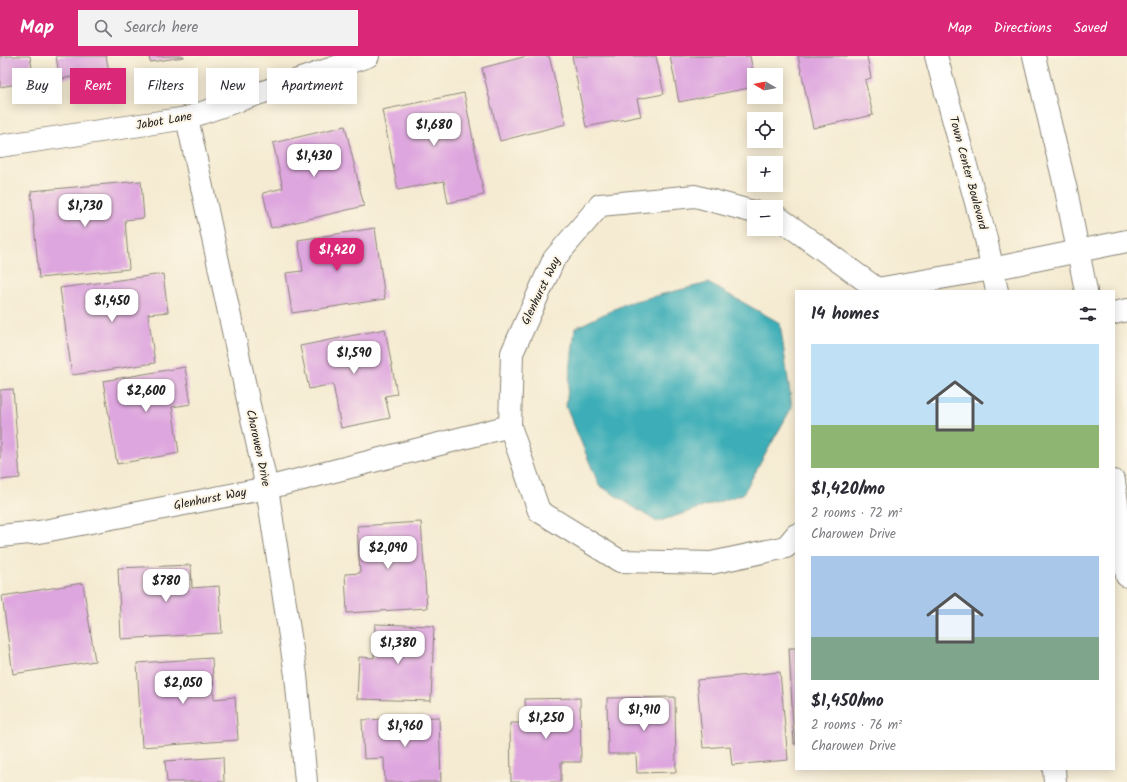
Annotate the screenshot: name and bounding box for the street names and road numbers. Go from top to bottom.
street label: Jabot Lane [135,107,194,135]
street label: Town Center Boulevard [944,114,993,233]
street label: Glenhurst Way [516,253,566,328]
street label: Charowen Drive [241,408,276,489]
street label: Glenhurst Way [172,483,248,515]

